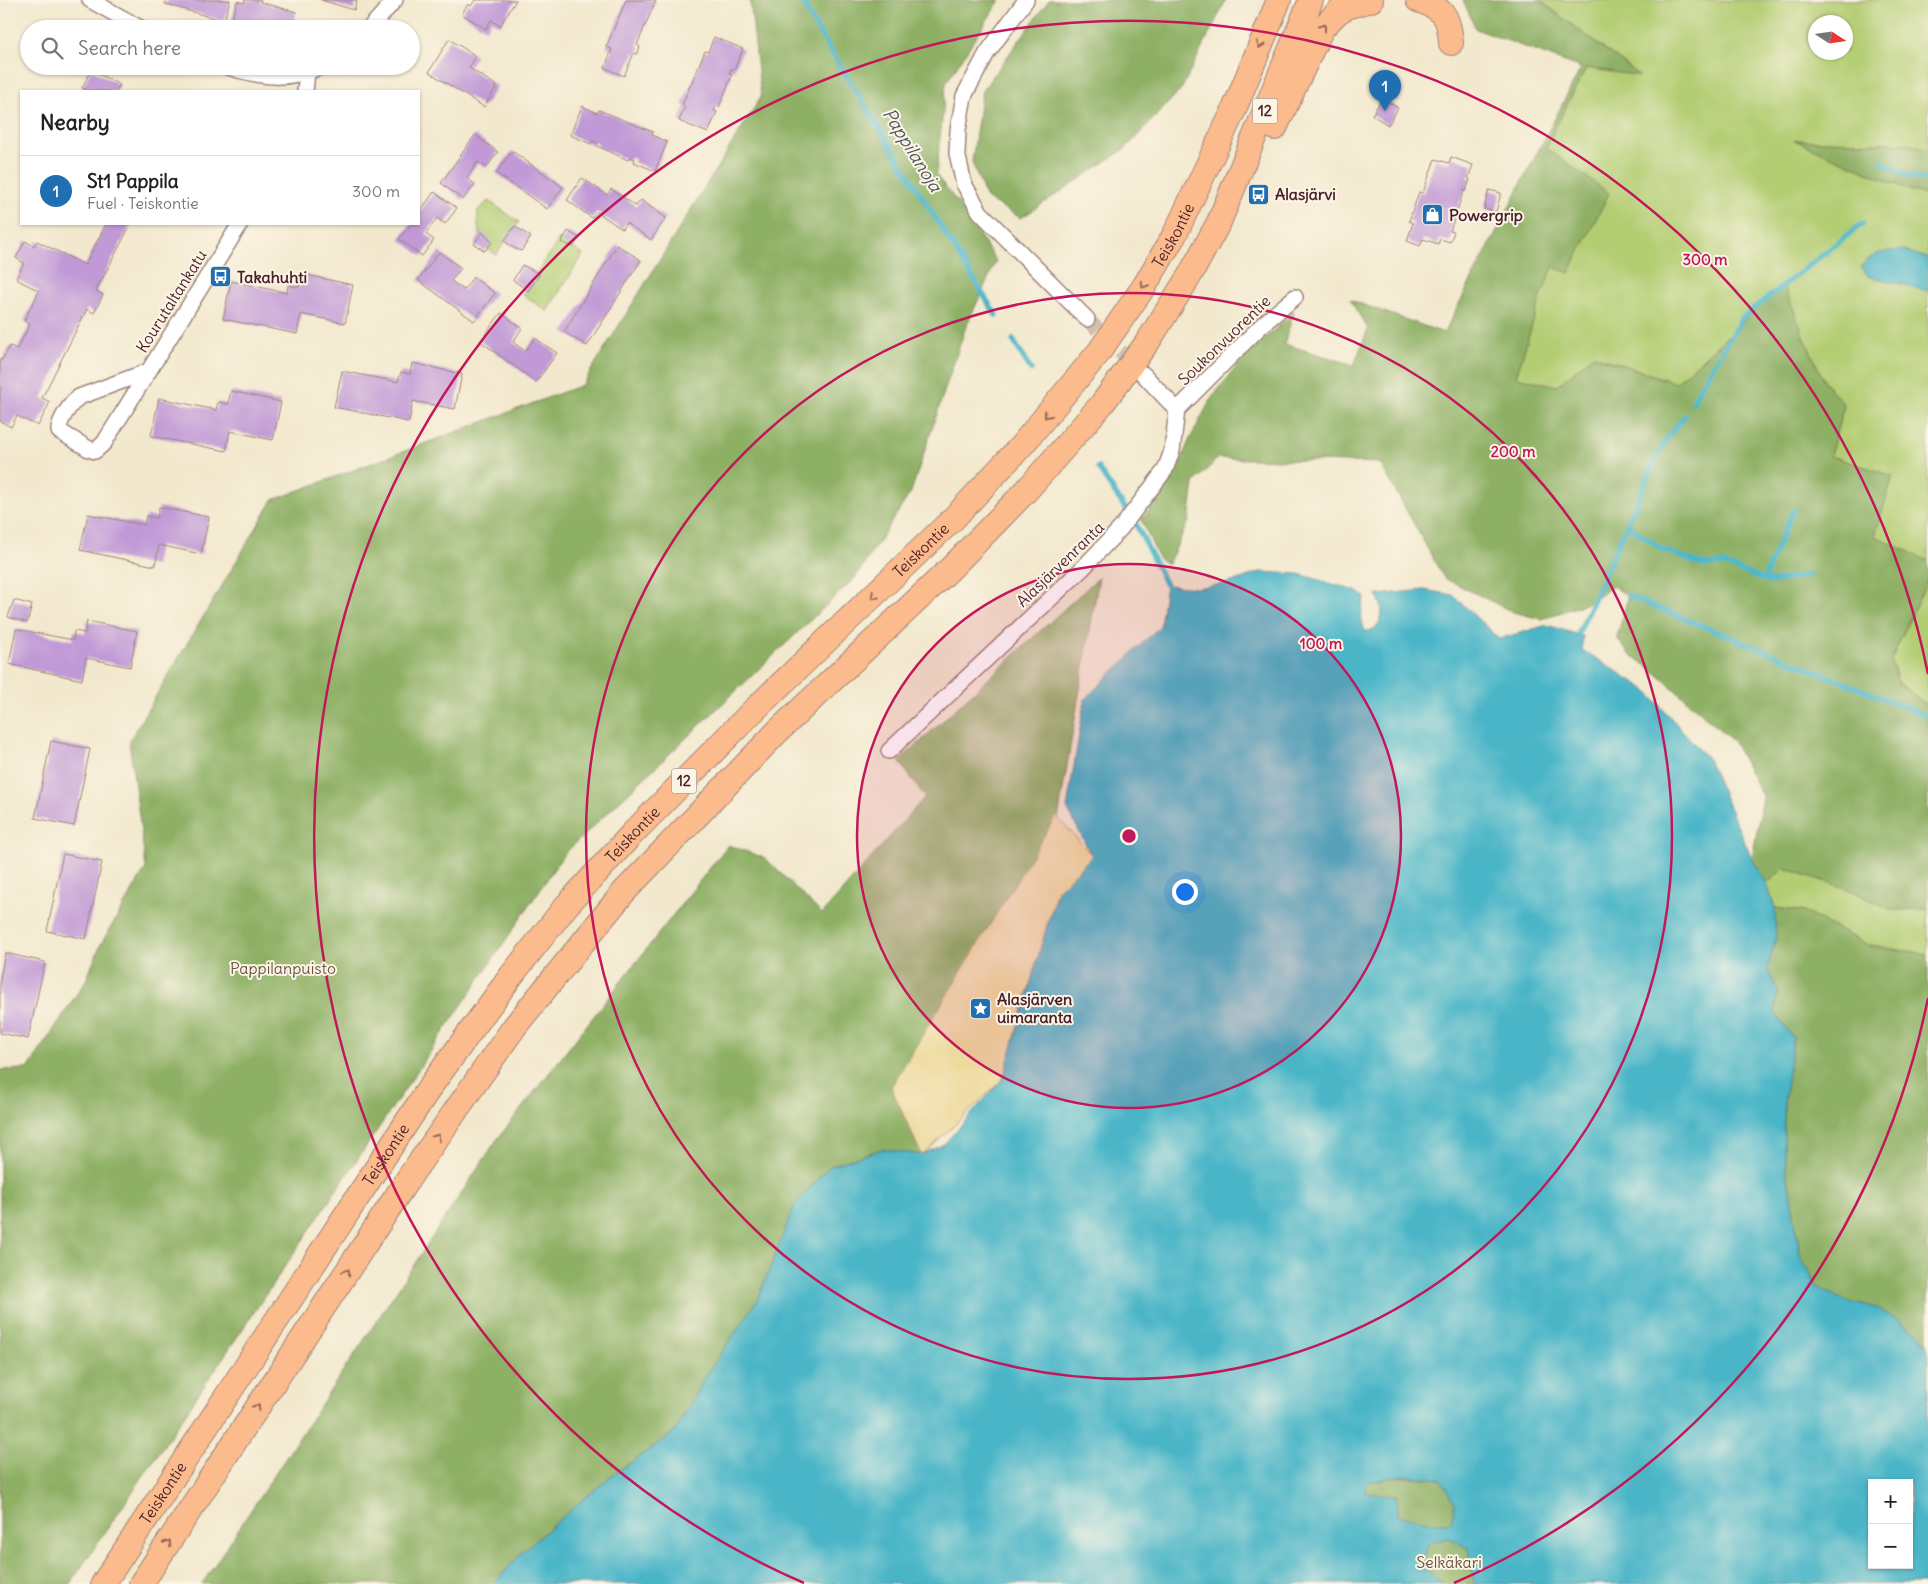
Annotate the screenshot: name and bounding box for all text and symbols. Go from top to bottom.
north arrow [1808,15,1853,60]
search box [20,20,420,75]
one-way arrow [1318,24,1326,33]
icon: search [38,34,66,62]
text: Search here [78,36,181,60]
one-way arrow [1256,40,1267,49]
pin: 1 [1369,70,1401,111]
road number: 12 [1252,98,1278,124]
water label: Pappilanoja [878,104,948,197]
text: Nearby [40,109,110,136]
text: St1 Pappila [87,169,179,193]
text: 1 [53,181,59,201]
text: 300 m [352,181,400,201]
bus stop icon: Alasjärvi [1247,182,1271,206]
place label: Alasjärvi [1275,184,1336,204]
text: Fuel · Teiskontie [87,193,199,213]
street label: Teiskontie [1147,200,1198,271]
shop icon: Powergrip [1421,203,1445,227]
place label: Powergrip [1449,205,1523,226]
street label: Kourutaltankatu [131,246,211,356]
text: 300 m [1683,250,1728,269]
bus stop icon: Takahuhti [209,265,233,289]
place label: Takahuhti [237,267,307,287]
one-way arrow [1140,280,1150,289]
street label: Soukonvuorentie [1174,291,1274,389]
one-way arrow [1043,410,1052,419]
text: 200 m [1491,442,1535,461]
street label: Alasjärvenranta [1012,517,1108,611]
street label: Teiskontie [888,518,953,582]
one-way arrow [871,590,880,599]
text: 100 m [1300,634,1342,653]
road number: 12 [672,768,696,794]
street label: Teiskontie [601,802,664,867]
centre of rings [1120,827,1138,845]
your location [1172,879,1198,905]
park label: Pappilanpuisto [230,958,336,978]
place label: Alasjärven uimaranta [997,989,1072,1027]
place icon: Alasjärven uimaranta [969,996,993,1020]
street label: Teiskontie [358,1120,413,1190]
one-way arrow [431,1133,440,1143]
one-way arrow [340,1268,350,1277]
one-way arrow [250,1403,260,1412]
street label: Teiskontie [135,1458,191,1528]
map controls [1868,1479,1913,1569]
button: + [1868,1479,1913,1524]
button: − [1868,1524,1913,1569]
one-way arrow [162,1539,171,1549]
park label: Selkäkari [1416,1552,1482,1572]

